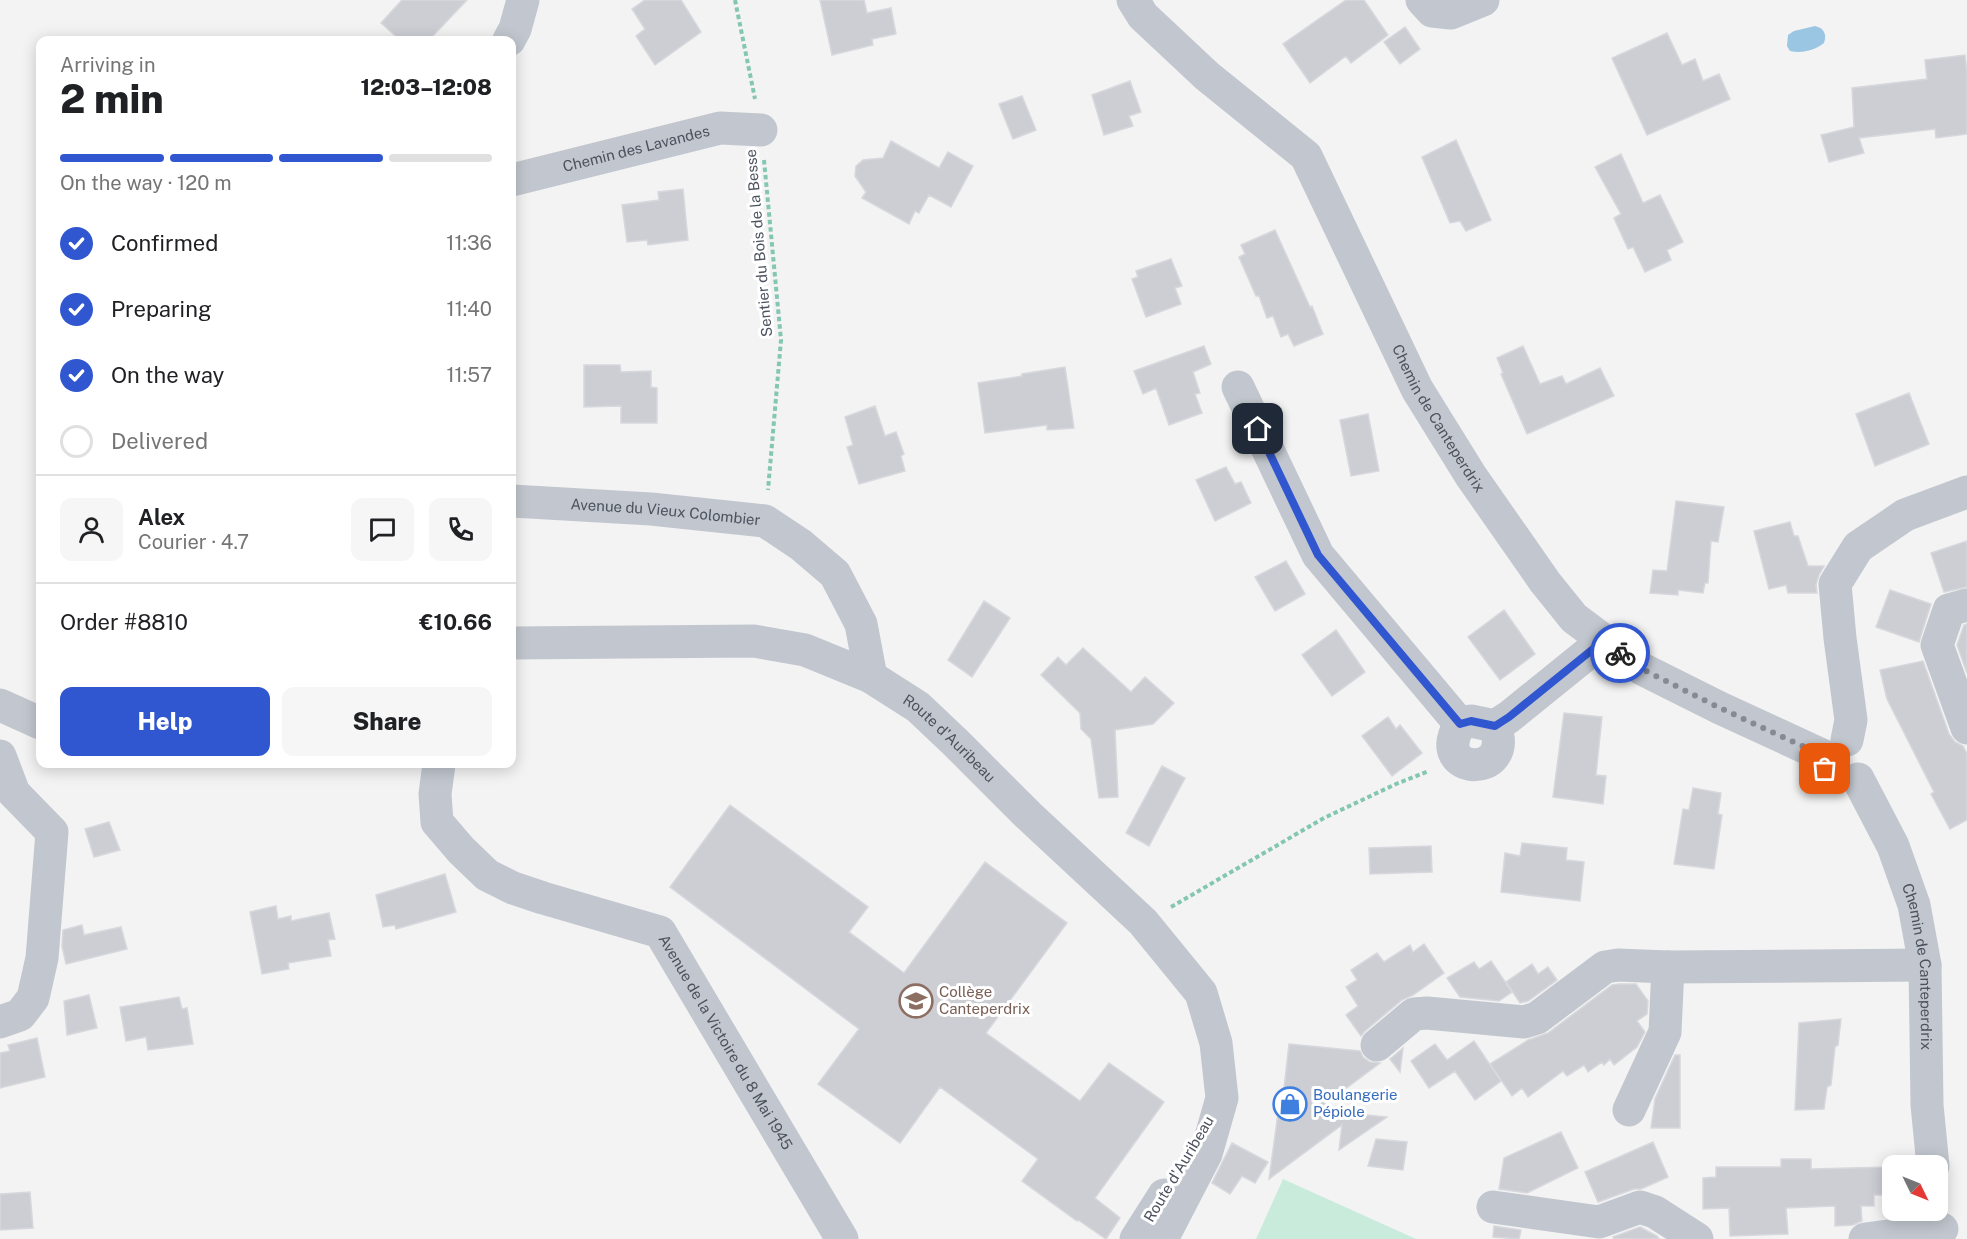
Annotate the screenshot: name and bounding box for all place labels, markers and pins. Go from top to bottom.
pin [1232,403,1283,454]
pin [1799,743,1850,794]
school or university icon: Collège Canteperdrix [898,983,934,1019]
place label: Collège Canteperdrix [939,983,1030,1017]
shop icon: Boulangerie Pépiole [1272,1086,1308,1122]
place label: Boulangerie Pépiole [1313,1086,1397,1120]

